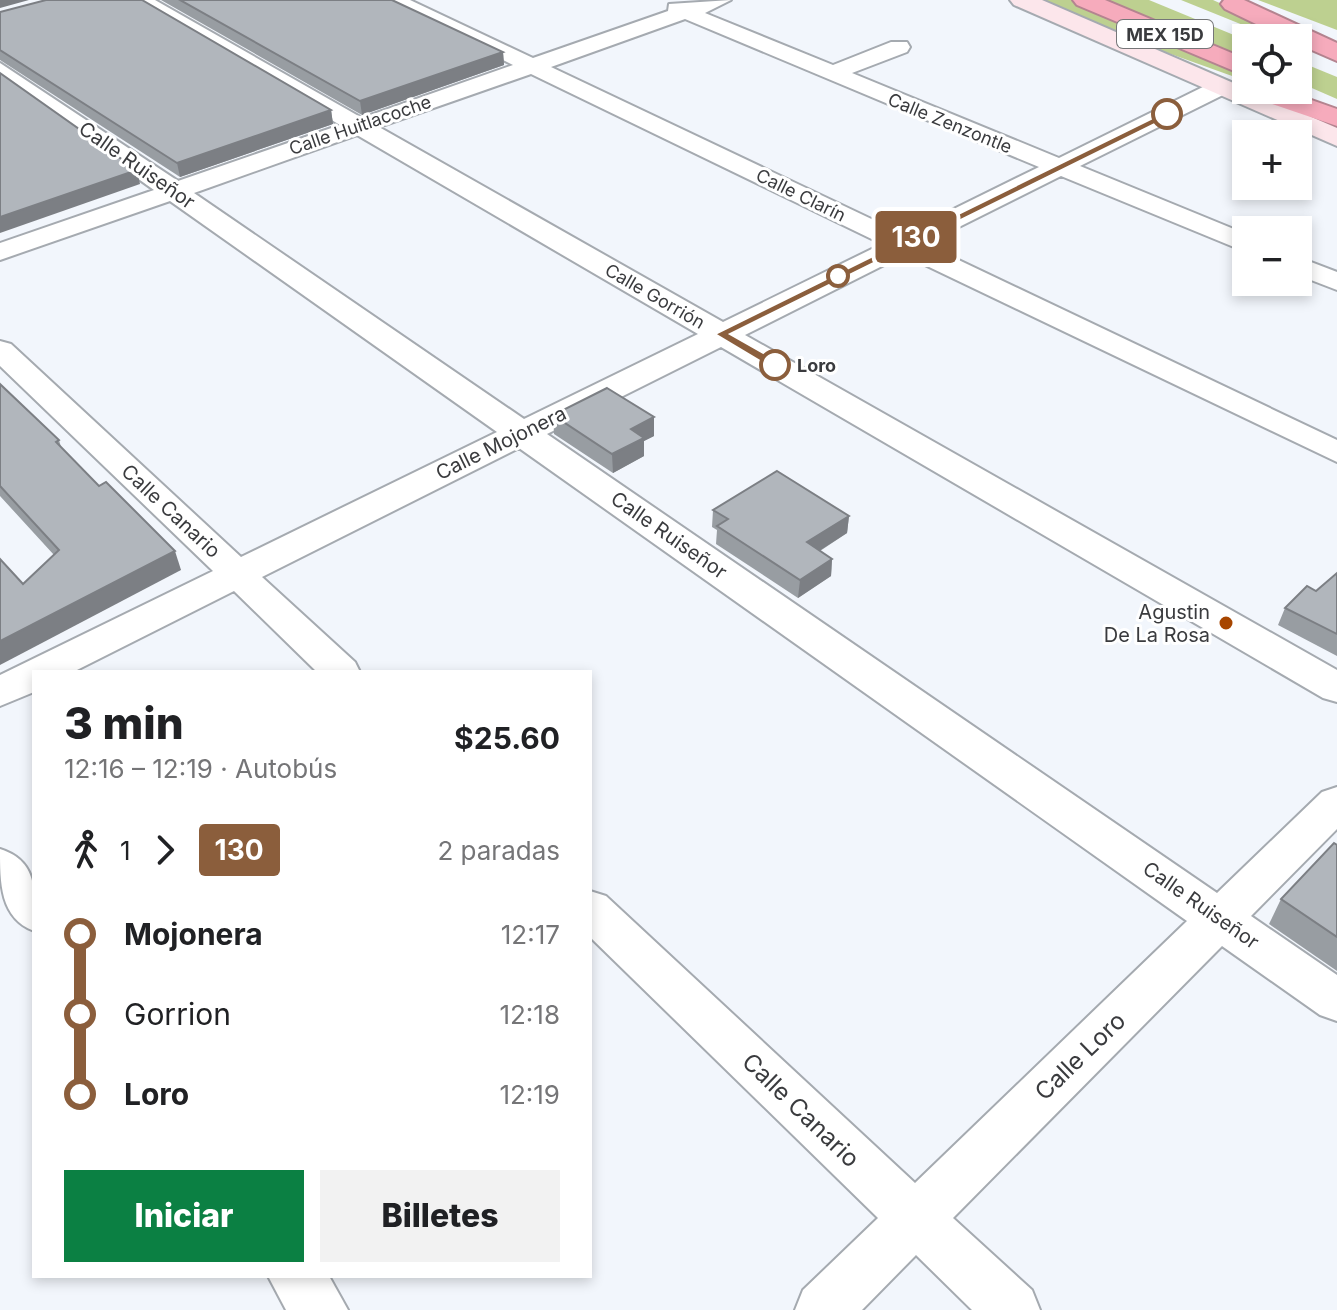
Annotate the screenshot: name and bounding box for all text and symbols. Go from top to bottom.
road number: MEX 15D [1117,20,1213,48]
map controls [1232,24,1312,296]
button: locate [1232,24,1312,104]
street label: Calle Zenzontle [885,89,1015,157]
street label: Calle Huitlacoche [286,91,434,159]
unlabelled marker [1152,99,1182,129]
street label: Calle Ruiseñor [74,116,200,214]
button: + [1232,120,1312,200]
street label: Calle Clarín [753,164,849,226]
line badge: 130 [870,211,962,263]
button: − [1232,216,1312,296]
text: 130 [891,220,941,254]
street label: Calle Gorrión [601,259,709,333]
unlabelled marker [827,265,849,287]
marker: Loro [760,350,790,380]
place label: Loro [797,355,836,376]
street label: Calle Mojonera [432,401,570,485]
street label: Calle Canario [117,459,225,563]
street label: Calle Ruiseñor [606,486,732,584]
place label: Agustin De La Rosa [1104,600,1210,647]
marker: Agustin De La Rosa [1217,614,1235,632]
text: 3 min [64,696,184,750]
text: $25.60 [454,720,560,756]
text: 12:16 – 12:19 · Autobús [64,753,337,784]
icon: walk [64,828,108,872]
icon: forward [143,828,187,872]
text: 130 [215,833,264,867]
text: 1 [120,835,131,866]
text: 2 paradas [437,835,560,866]
street label: Calle Ruiseñor [1138,856,1264,954]
text: Mojonera [124,916,263,952]
text: 12:17 [501,919,560,950]
text: Gorrion [124,996,231,1032]
text: 12:18 [499,999,560,1030]
street label: Calle Loro [1029,1006,1131,1106]
street label: Calle Canario [736,1047,866,1173]
text: Loro [124,1076,189,1112]
text: 12:19 [499,1079,560,1110]
button: Iniciar [64,1170,304,1262]
button: Billetes [320,1170,560,1262]

